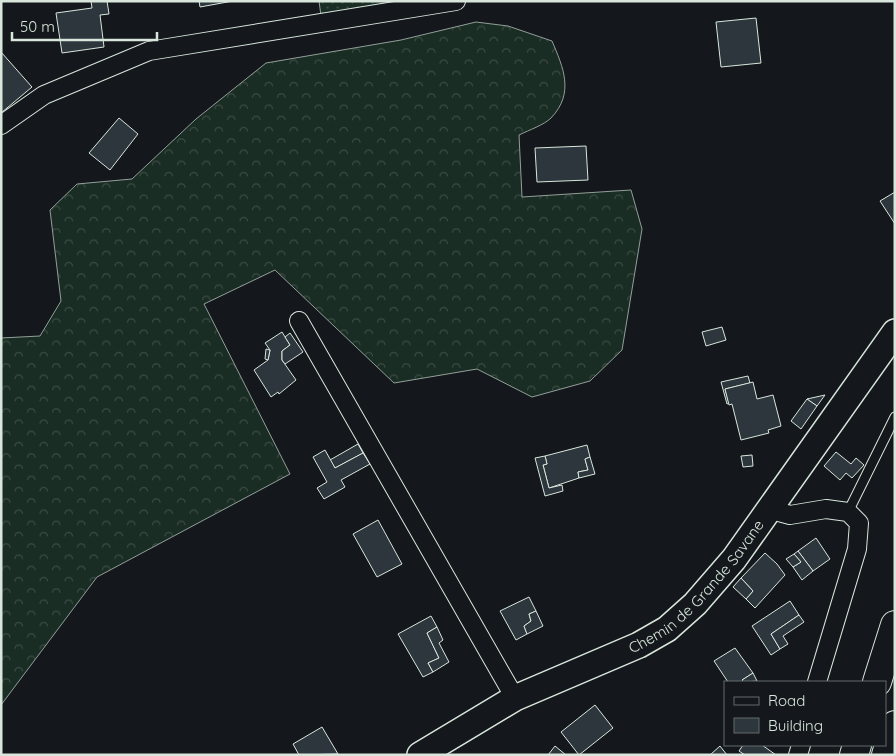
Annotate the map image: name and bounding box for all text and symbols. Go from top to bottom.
scale bar [12,10,158,42]
text: 50 m [20,17,55,36]
street label: Chemin de Grande Savane [626,516,768,657]
legend [724,681,886,746]
text: Road [768,691,805,710]
text: Building [768,716,823,735]

